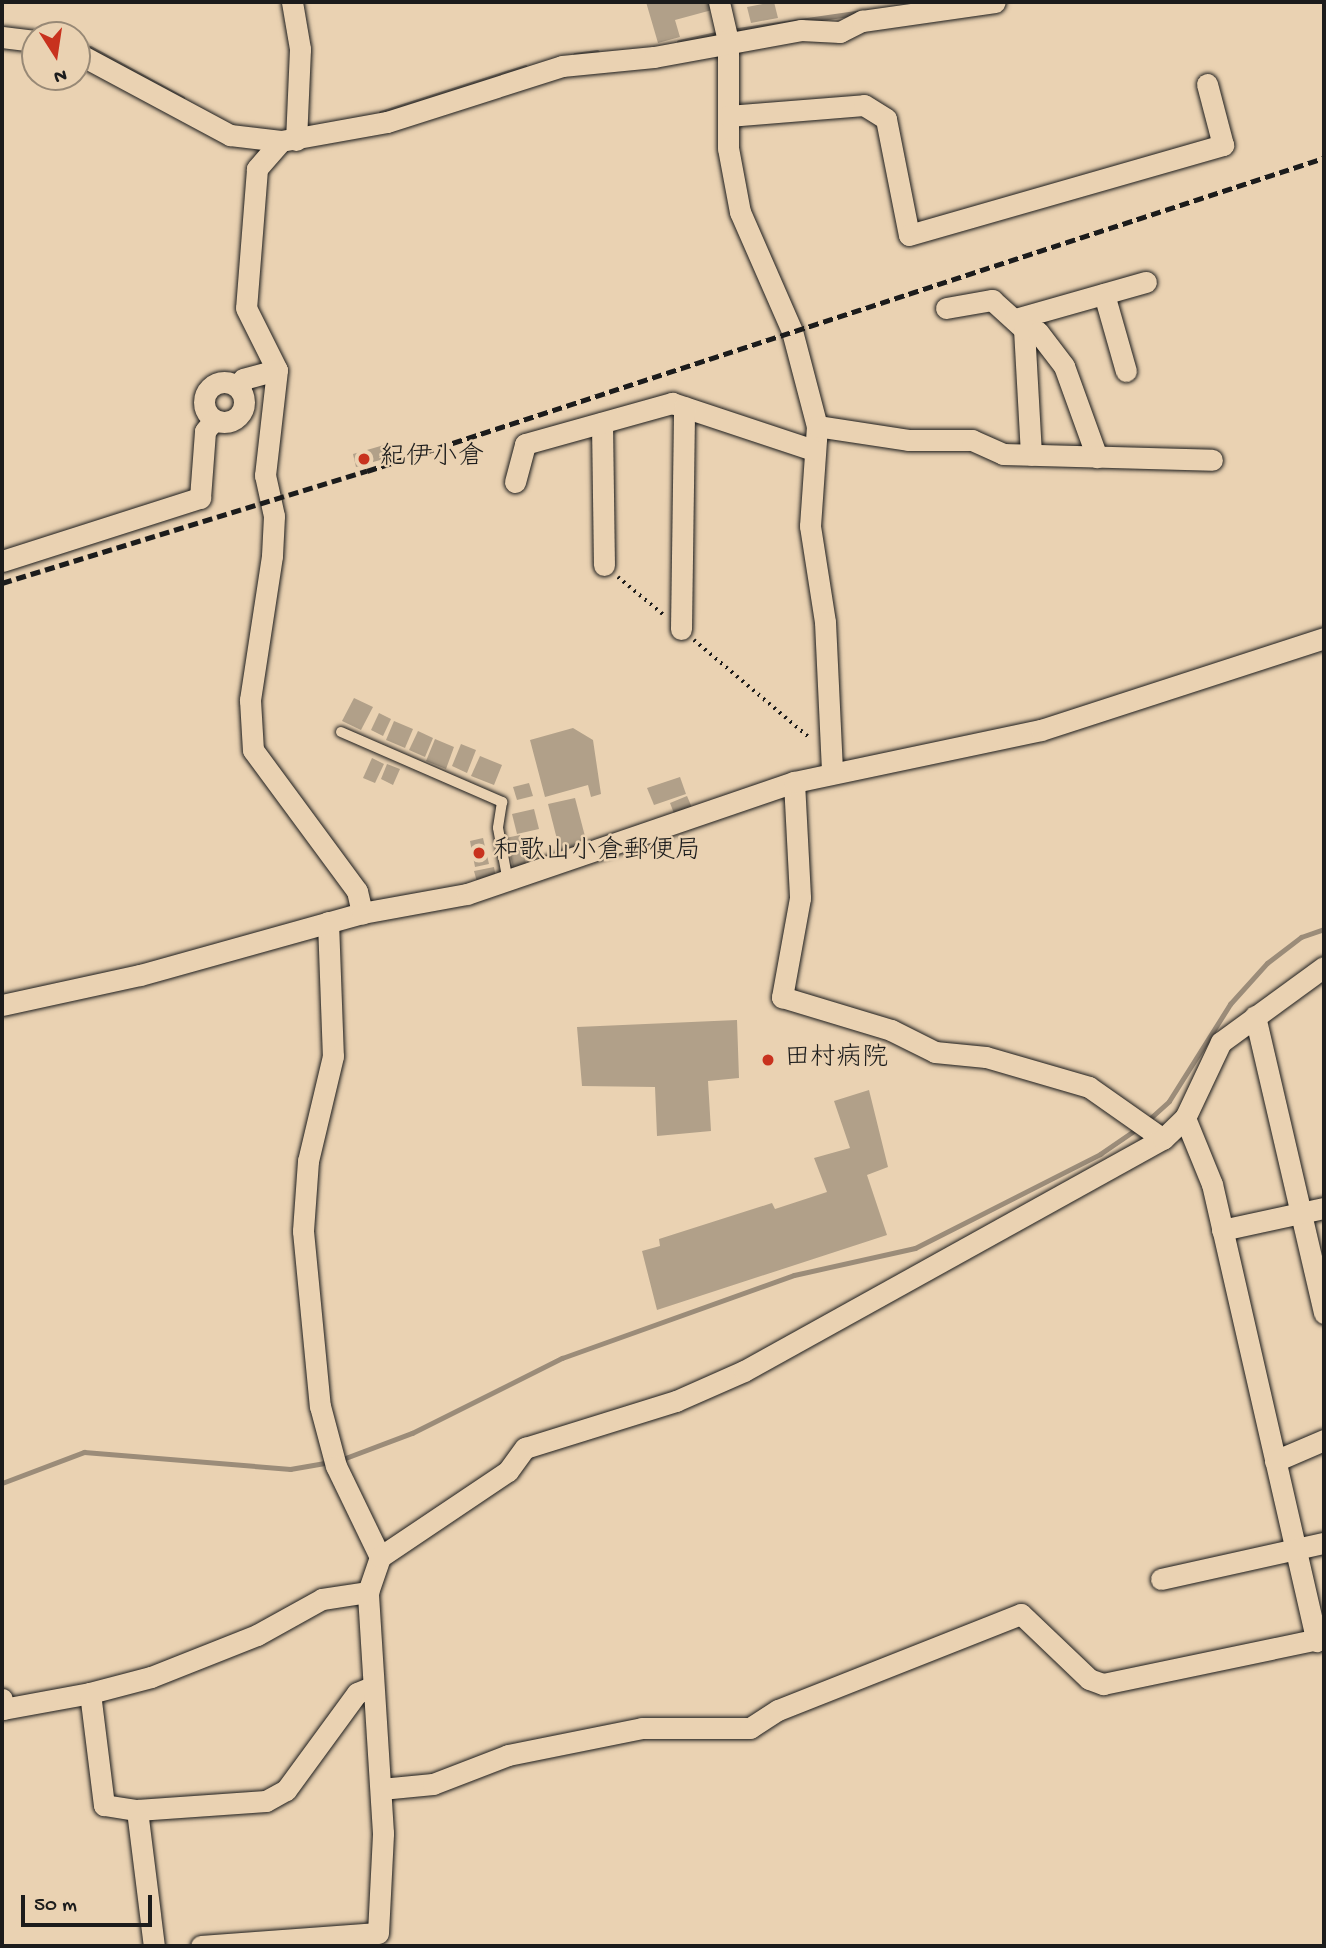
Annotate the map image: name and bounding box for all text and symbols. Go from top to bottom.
north arrow [21,21,91,91]
text: N [52,63,69,88]
place label: 紀伊小倉 [380,443,484,475]
marker: 紀伊小倉 [354,449,374,469]
place label: 和歌山小倉郵便局 [493,837,701,869]
marker: 和歌山小倉郵便局 [471,845,487,861]
place label: 田村病院 [784,1044,888,1076]
marker: 田村病院 [758,1050,778,1070]
scale bar [24,1882,156,1926]
text: 50 m [34,1894,77,1919]

